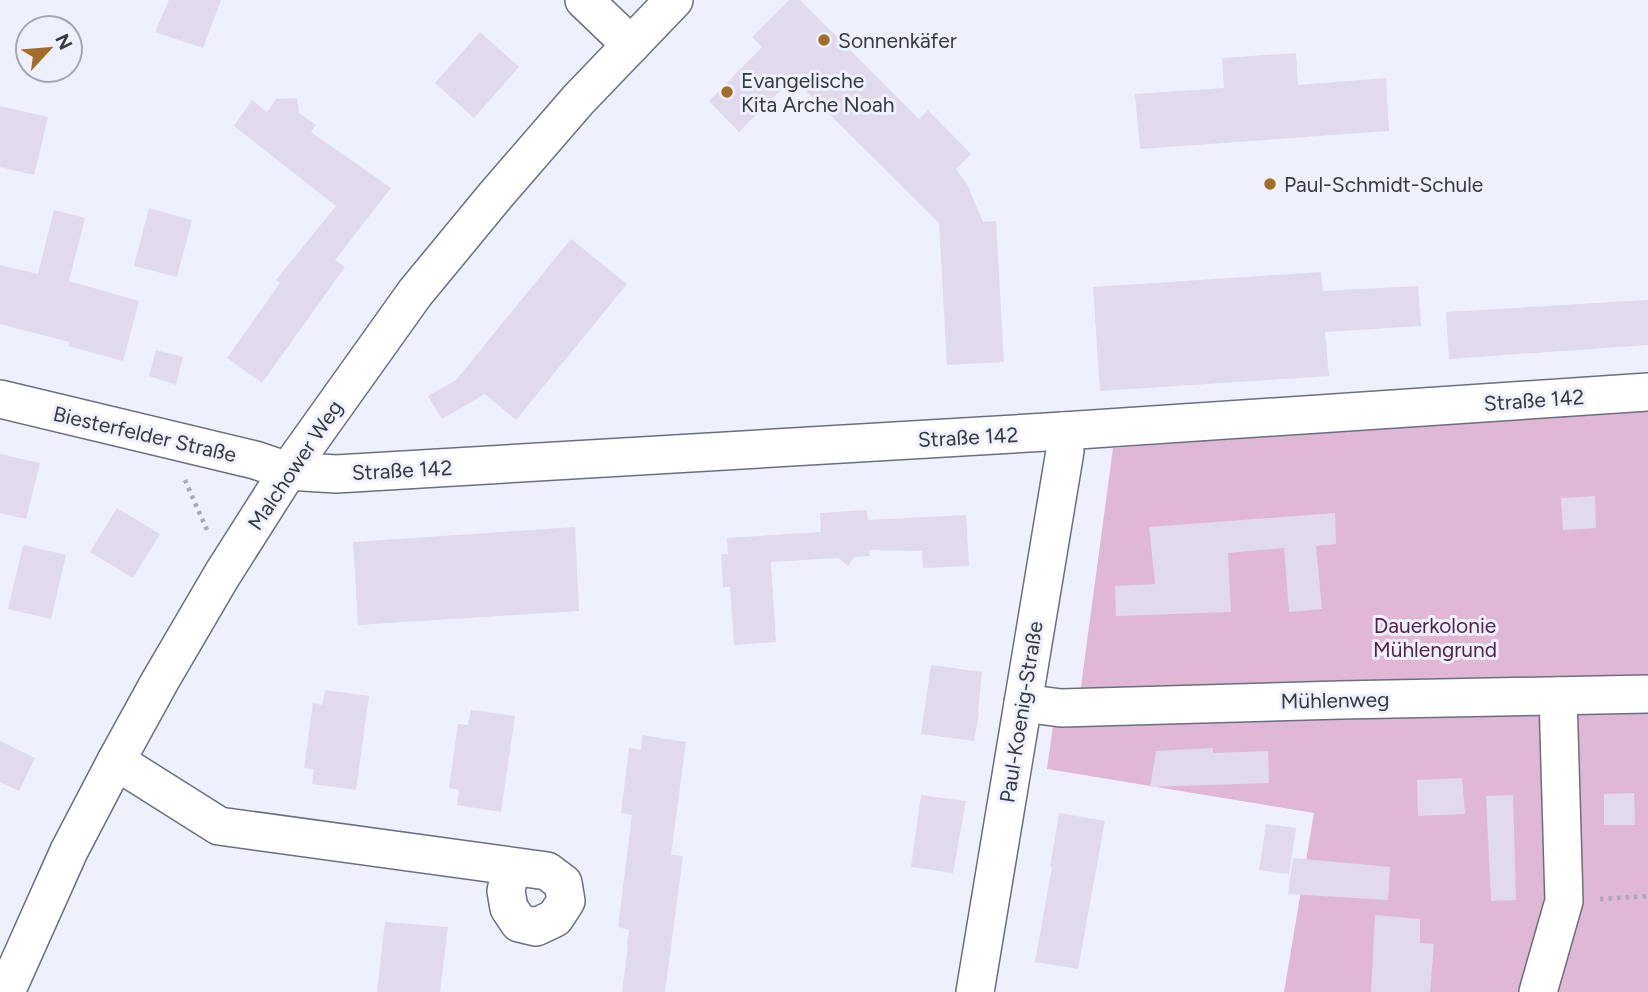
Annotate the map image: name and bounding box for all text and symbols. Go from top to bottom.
north arrow [14,14,84,84]
place label: Sonnenkäfer [838,28,957,53]
text: N [50,30,77,53]
marker: Sonnenkäfer [816,32,832,48]
place label: Evangelische Kita Arche Noah [741,68,894,117]
marker: Evangelische Kita Arche Noah [719,84,735,100]
place label: Paul-Schmidt-Schule [1284,172,1483,197]
marker: Paul-Schmidt-Schule [1262,176,1278,192]
street label: Straße 142 [1483,384,1585,416]
street label: Malchower Weg [242,395,348,535]
street label: Biesterfelder Straße [51,401,239,467]
street label: Straße 142 [917,422,1019,452]
street label: Straße 142 [351,455,453,485]
park label: Dauerkolonie Mühlengrund [1373,613,1497,662]
street label: Paul-Koenig-Straße [994,619,1048,805]
street label: Mühlenweg [1280,687,1390,713]

